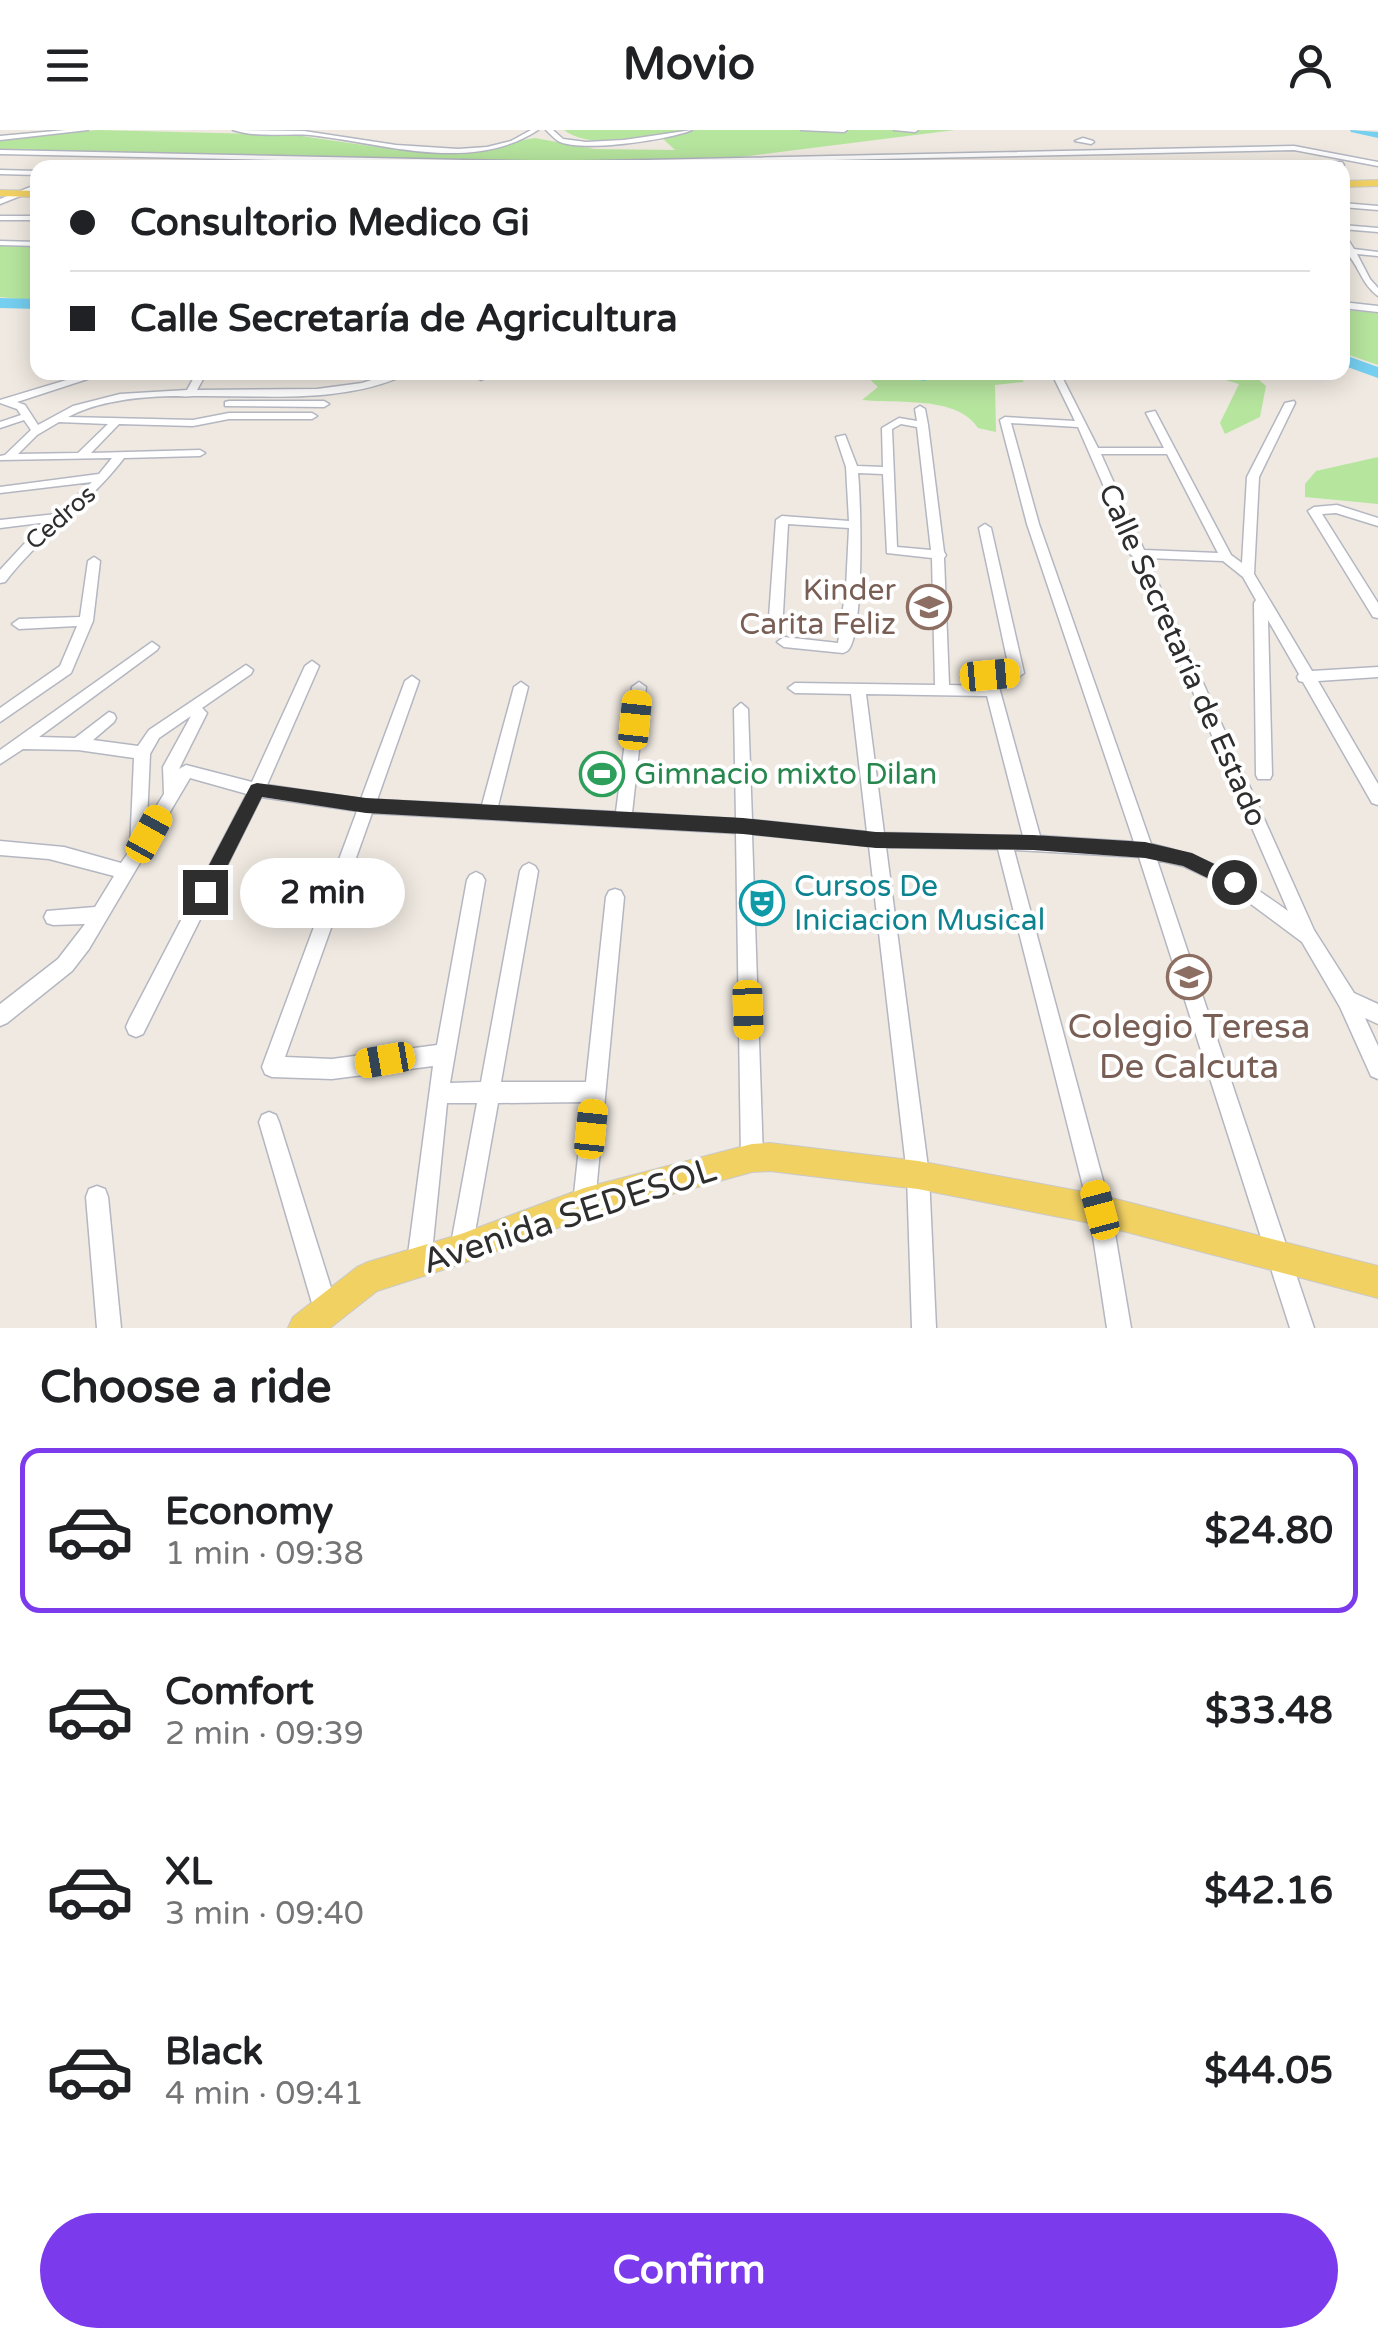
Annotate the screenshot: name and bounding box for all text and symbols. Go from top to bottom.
icon: menu [40,38,95,93]
text: Movio [623,38,755,92]
icon: person [1283,38,1338,93]
text: Consultorio Medico Gi [130,200,530,246]
text: Calle Secretaría de Agricultura [130,296,678,342]
street label: Calle Secretaría de Estado [1090,478,1275,832]
street label: Cedros [19,479,102,556]
place label: Kinder Carita Feliz [739,572,896,643]
school or university icon: Kinder Carita Feliz [906,584,952,630]
car [959,657,1021,693]
car [617,689,653,751]
sports icon: Gimnacio mixto Dilan [579,751,625,797]
place label: Gimnacio mixto Dilan [634,756,937,793]
car [121,800,177,868]
callout: 2 min [240,857,405,927]
route start [1212,860,1257,905]
place label: Cursos De Iniciacion Musical [794,868,1045,939]
route end [183,870,228,915]
text: 2 min [280,874,365,912]
theatre icon: Cursos De Iniciacion Musical [739,880,785,926]
school or university icon: Colegio Teresa De Calcuta [1166,954,1212,1000]
car [732,979,764,1041]
place label: Colegio Teresa De Calcuta [1068,1006,1310,1088]
car [353,1040,417,1080]
car [573,1098,609,1160]
street label: Avenida SEDESOL [417,1149,722,1283]
car [1078,1177,1122,1243]
text: Choose a ride [40,1361,331,1415]
icon: car [45,1486,135,1576]
text: Economy [165,1489,333,1535]
text: $24.80 [1204,1508,1333,1554]
text: 1 min · 09:38 [165,1535,364,1573]
icon: car [45,1666,135,1756]
text: Comfort [165,1669,314,1715]
text: $33.48 [1205,1688,1333,1734]
text: 2 min · 09:39 [165,1715,364,1753]
icon: car [45,1846,135,1936]
text: XL [165,1849,212,1895]
text: $42.16 [1204,1868,1333,1914]
text: 3 min · 09:40 [165,1895,364,1933]
icon: car [45,2026,135,2116]
text: Black [165,2029,263,2075]
text: $44.05 [1204,2048,1333,2094]
text: 4 min · 09:41 [165,2075,364,2113]
button: Confirm [40,2213,1338,2328]

